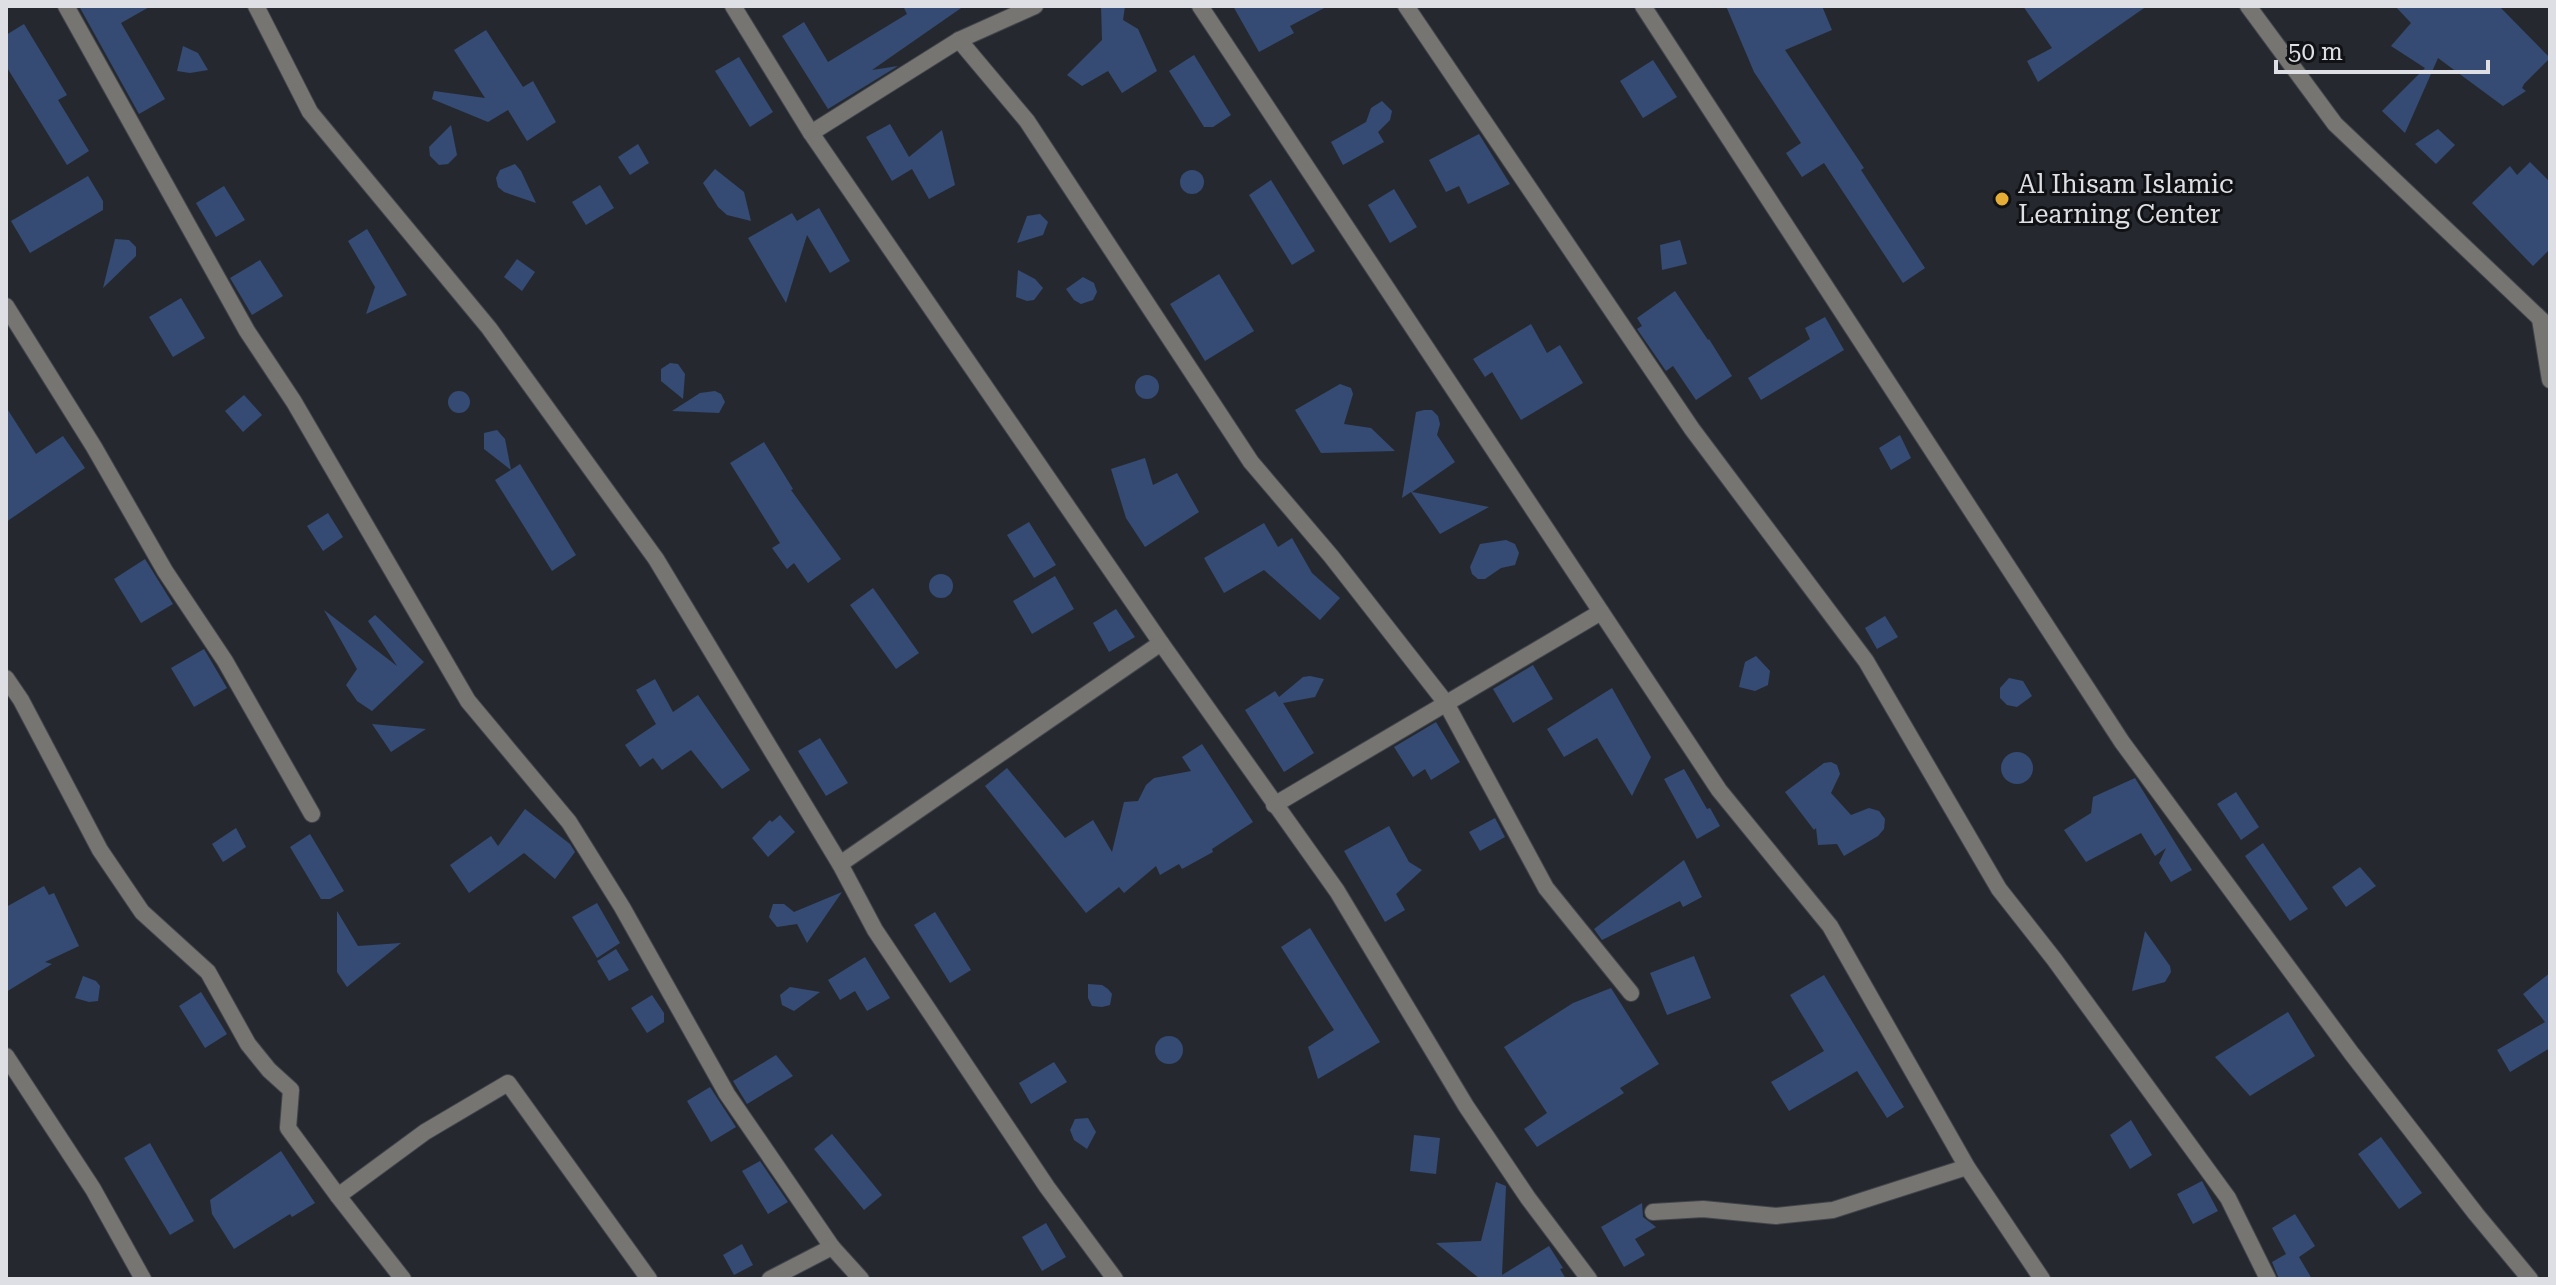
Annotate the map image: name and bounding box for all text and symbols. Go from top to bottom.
scale bar [2276,24,2488,74]
text: 50 m [2288,38,2343,66]
place label: Al Ihisam Islamic Learning Center [2018,169,2234,229]
marker: Al Ihisam Islamic Learning Center [1993,190,2011,208]

